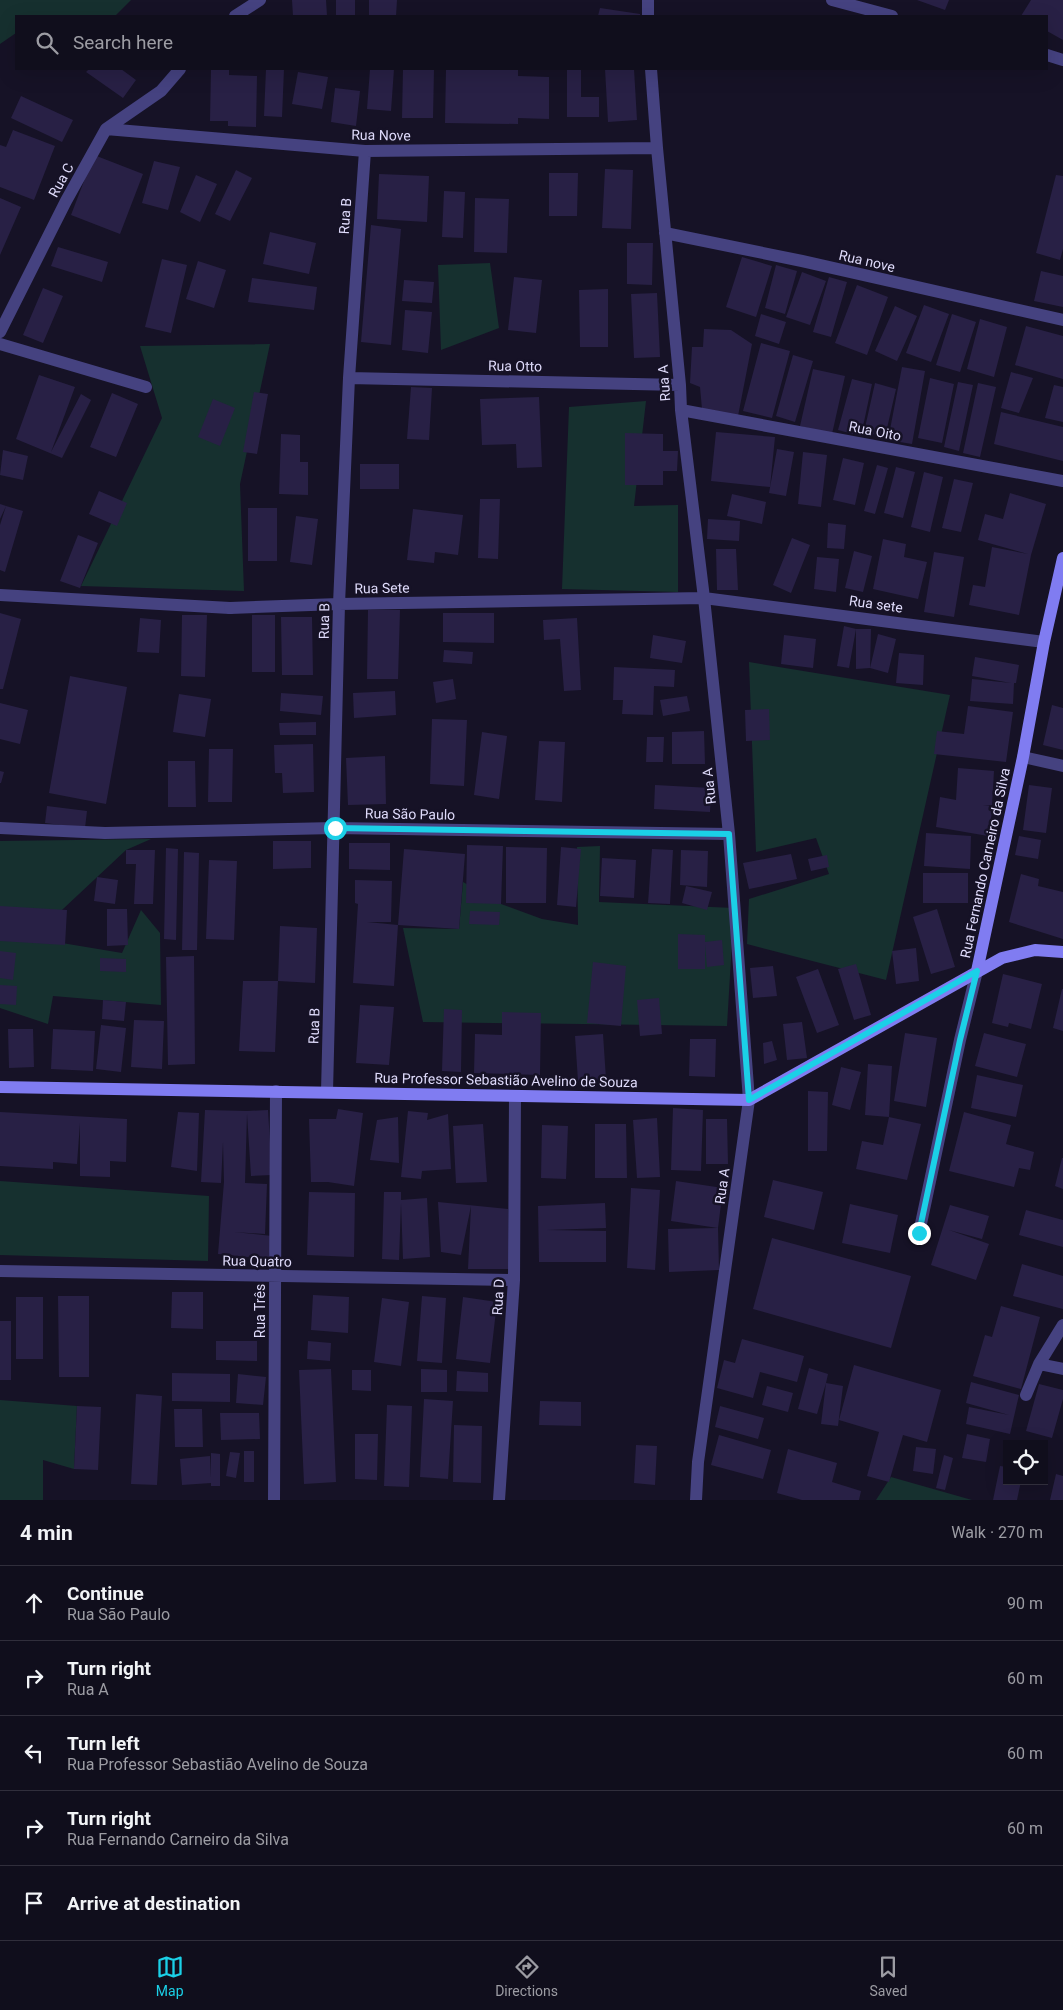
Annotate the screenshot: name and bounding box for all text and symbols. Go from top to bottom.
search box [15,15,1048,70]
icon: search [33,29,61,57]
text: Search here [73,31,173,54]
street label: Rua Nove [351,126,411,144]
street label: Rua C [45,160,77,200]
street label: Rua B [336,197,354,235]
street label: Rua nove [837,247,897,275]
street label: Rua Otto [488,358,542,374]
street label: Rua A [655,364,673,402]
street label: Rua Oito [848,418,902,444]
street label: Rua Sete [354,580,410,596]
street label: Rua sete [848,592,904,616]
street label: Rua B [316,603,332,639]
street label: Rua Fernando Carneiro da Silva [957,766,1013,960]
street label: Rua A [699,767,719,805]
street label: Rua São Paulo [365,805,455,823]
route start [324,817,347,840]
street label: Rua B [305,1008,323,1044]
street label: Rua Professor Sebastião Avelino de Souza [374,1070,638,1090]
street label: Rua A [712,1167,732,1205]
route end [908,1222,931,1245]
street label: Rua Quatro [222,1252,292,1270]
street label: Rua D [489,1278,507,1316]
street label: Rua Três [252,1284,268,1338]
map controls [1003,1440,1048,1485]
button: locate [1003,1440,1048,1485]
text: 4 min [20,1521,73,1545]
text: Walk · 270 m [951,1523,1043,1542]
text: Continue [67,1582,144,1605]
icon: ahead [20,1589,48,1617]
text: 90 m [1007,1594,1043,1613]
text: Rua São Paulo [67,1605,170,1624]
text: Turn right [67,1657,151,1680]
icon: right [20,1664,48,1692]
text: 60 m [1007,1669,1043,1688]
text: Rua A [67,1680,109,1699]
text: Turn left [67,1732,140,1755]
icon: left [20,1739,48,1767]
text: 60 m [1007,1744,1043,1763]
text: Rua Professor Sebastião Avelino de Souza [67,1755,368,1774]
text: Turn right [67,1807,151,1830]
icon: right [20,1814,48,1842]
text: 60 m [1007,1819,1043,1838]
text: Rua Fernando Carneiro da Silva [67,1830,289,1849]
icon: arrive [20,1889,48,1917]
text: Arrive at destination [67,1892,240,1915]
tab: Map [156,1953,184,1999]
tab: Directions [495,1953,558,1999]
tab: Saved [869,1953,907,1999]

